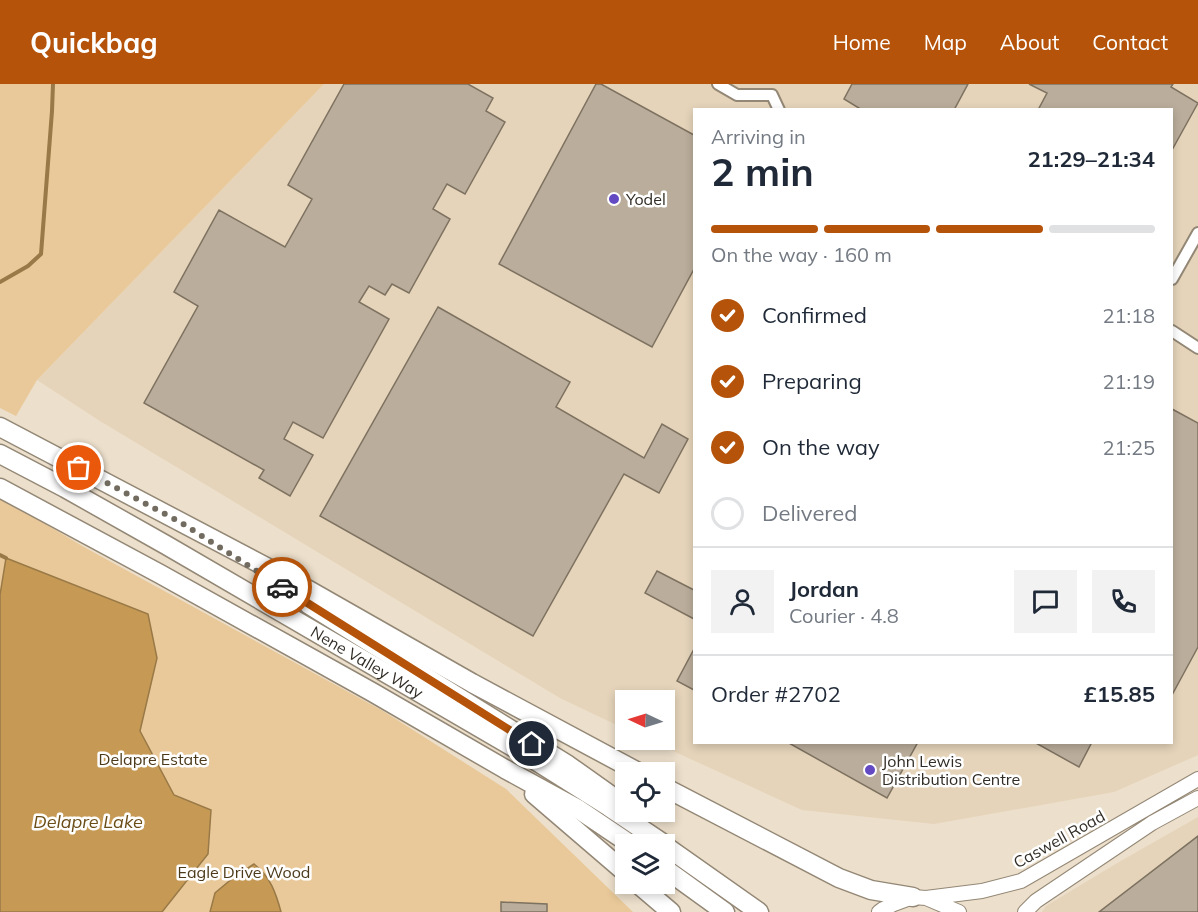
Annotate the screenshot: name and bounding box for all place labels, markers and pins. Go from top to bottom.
place label: Yodel [625,189,666,209]
marker: Yodel [607,192,621,206]
pin [53,442,104,493]
pin [506,718,557,769]
place label: John Lewis Distribution Centre [882,751,1020,789]
marker: John Lewis Distribution Centre [863,763,877,777]

